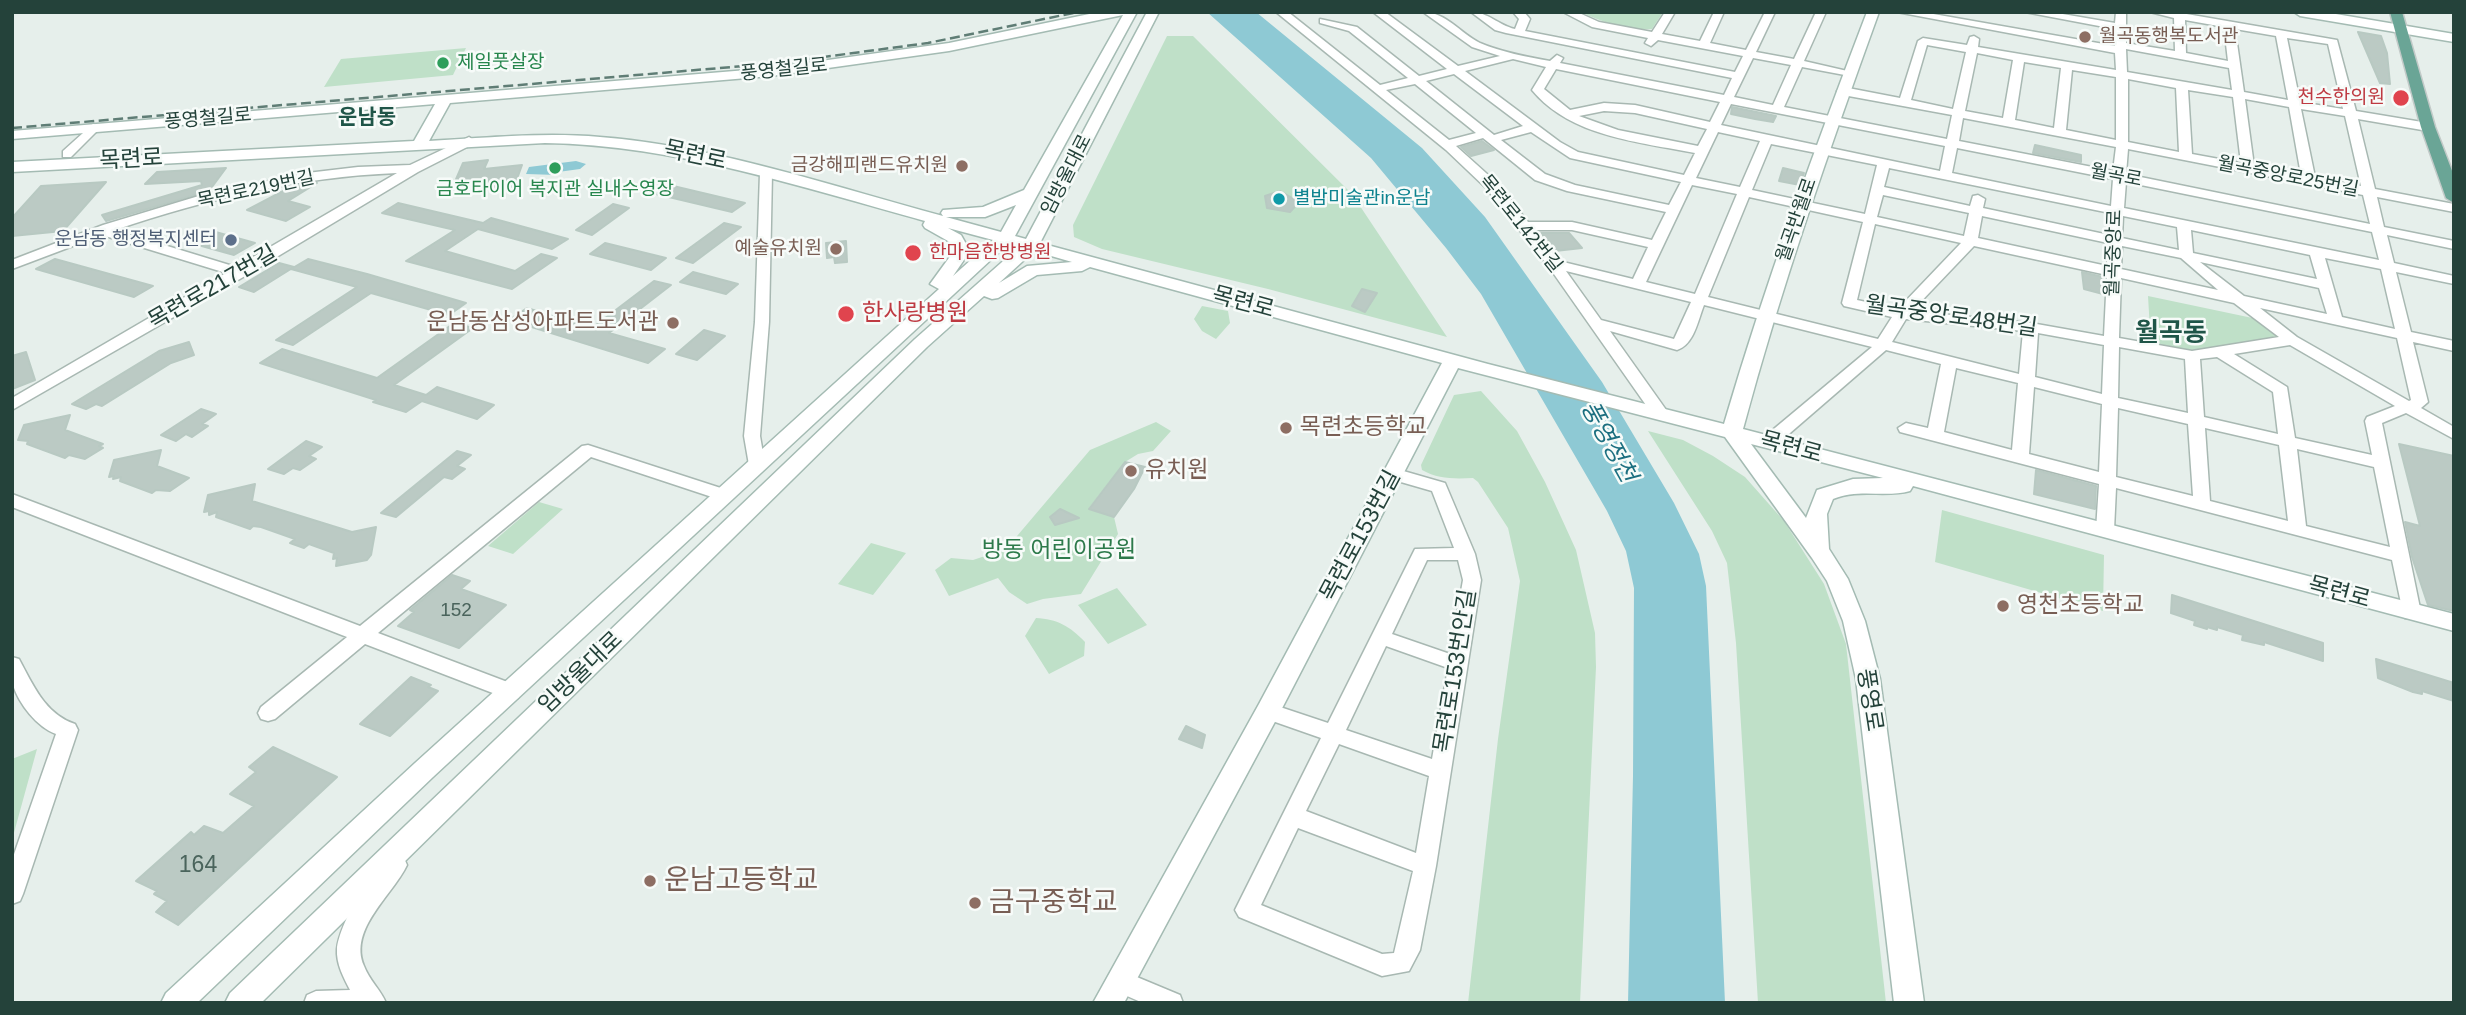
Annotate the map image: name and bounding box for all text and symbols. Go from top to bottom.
place label: 월곡동행복도서관 [2099,26,2239,48]
marker: 월곡동행복도서관 [2077,29,2093,45]
place label: 제일풋살장 [457,52,544,74]
street label: 풍영철길로 [739,54,829,86]
marker: 제일풋살장 [435,55,451,71]
place label: 천수한의원 [2298,87,2385,109]
marker: 천수한의원 [2391,88,2411,108]
street label: 풍영철길로 [163,104,253,134]
district label: 운남동 [338,105,396,131]
street label: 임방울대로 [1037,131,1097,219]
street label: 목련로 [661,136,729,176]
street label: 목련로 [99,145,163,175]
street label: 월곡중앙로25번길 [2215,152,2361,202]
place label: 금강해피랜드유치원 [791,155,948,177]
marker: 금강해피랜드유치원 [954,158,970,174]
marker: 금호타이어 복지관 실내수영장 [547,160,563,176]
street label: 월곡로 [2088,160,2144,192]
street label: 목련로219번길 [195,166,317,214]
street label: 목련로142번길 [1474,171,1566,277]
street label: 월곡반월로 [1772,175,1822,265]
place label: 금호타이어 복지관 실내수영장 [436,179,674,201]
place label: 별밤미술관in운남 [1293,188,1430,210]
marker: 별밤미술관in운남 [1271,191,1287,207]
street label: 월곡중앙로 [2101,209,2127,297]
place label: 운남동 행정복지센터 [54,229,217,251]
marker: 운남동 행정복지센터 [223,232,239,248]
place label: 예술유치원 [735,238,822,260]
street label: 목련로217번길 [144,240,282,336]
marker: 예술유치원 [828,241,844,257]
place label: 한마음한방병원 [929,242,1051,264]
marker: 한마음한방병원 [903,243,923,263]
street label: 목련로 [1209,281,1277,325]
street label: 월곡중앙로48번길 [1863,291,2039,343]
place label: 한사랑병원 [862,300,968,328]
marker: 한사랑병원 [836,304,856,324]
place label: 운남동삼성아파트도서관 [426,309,659,337]
marker: 운남동삼성아파트도서관 [665,315,681,331]
district label: 월곡동 [2135,318,2207,350]
water label: 풍영정천 [1574,396,1642,488]
place label: 목련초등학교 [1300,414,1427,442]
marker: 목련초등학교 [1278,420,1294,436]
street label: 목련로 [1757,426,1825,470]
place label: 유치원 [1145,457,1208,485]
marker: 유치원 [1123,463,1139,479]
street label: 목련로153번길 [1315,466,1407,606]
park label: 방동 어린이공원 [982,537,1136,565]
street label: 목련로 [2305,571,2373,615]
street label: 목련로153번안길 [1429,587,1483,755]
place label: 영천초등학교 [2017,592,2144,620]
marker: 영천초등학교 [1995,598,2011,614]
house number: 152 [440,600,472,622]
street label: 임방울대로 [533,626,629,720]
street label: 풍영로 [1850,666,1888,734]
house number: 164 [179,852,217,880]
place label: 운남고등학교 [664,864,819,898]
marker: 운남고등학교 [642,873,658,889]
place label: 금구중학교 [989,886,1118,920]
marker: 금구중학교 [967,895,983,911]

